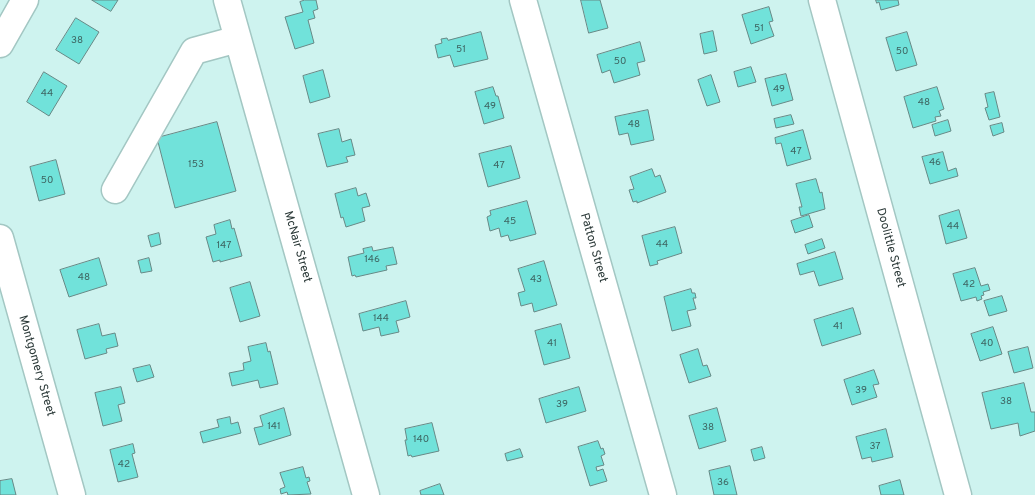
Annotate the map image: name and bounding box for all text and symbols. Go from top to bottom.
house number: 51 [754,23,764,35]
house number: 38 [71,35,83,47]
house number: 51 [456,44,466,56]
house number: 50 [896,46,908,58]
house number: 50 [614,56,626,68]
house number: 49 [773,84,785,96]
house number: 44 [41,88,53,100]
house number: 48 [918,97,930,109]
house number: 49 [484,101,496,113]
house number: 48 [628,119,640,131]
house number: 47 [790,146,802,158]
house number: 46 [929,157,941,169]
house number: 153 [188,159,204,171]
house number: 47 [493,160,505,172]
house number: 50 [41,175,53,187]
street label: Doolittle Street [872,207,908,289]
street label: McNair Street [280,210,314,284]
street label: Patton Street [576,212,610,284]
house number: 45 [504,216,516,228]
house number: 44 [947,221,959,233]
house number: 44 [656,239,668,251]
house number: 147 [217,240,231,252]
house number: 146 [364,254,380,266]
house number: 48 [78,272,90,284]
house number: 43 [530,274,542,286]
house number: 42 [963,279,975,291]
house number: 144 [373,313,389,325]
street label: Montgomery Street [15,314,57,418]
house number: 41 [833,321,843,333]
house number: 41 [547,338,557,350]
house number: 40 [981,338,993,350]
house number: 39 [855,385,867,397]
house number: 38 [1000,396,1012,408]
house number: 39 [556,399,568,411]
house number: 141 [267,421,281,433]
house number: 38 [702,422,714,434]
house number: 140 [413,434,429,446]
house number: 37 [869,441,881,453]
house number: 42 [118,459,130,471]
house number: 36 [717,477,729,489]

